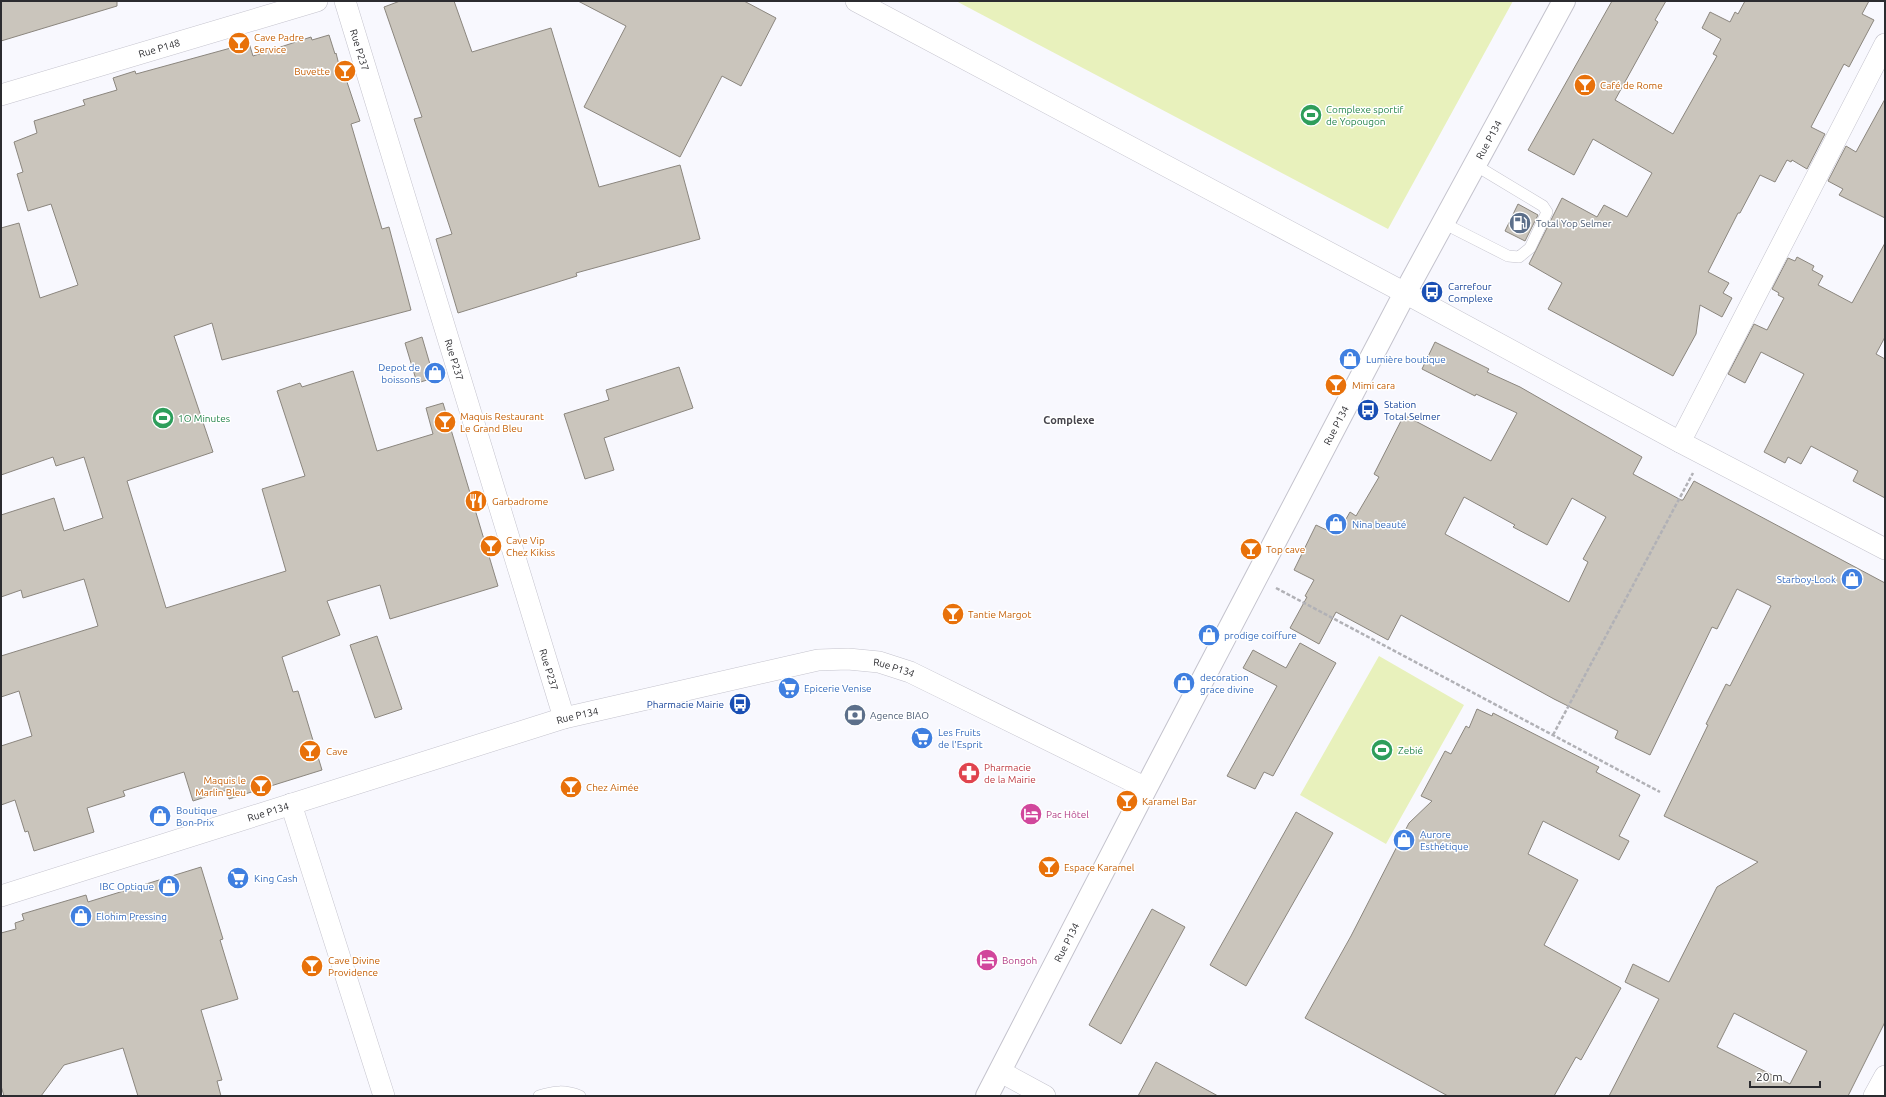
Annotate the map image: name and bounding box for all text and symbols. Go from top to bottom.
street label: Rue P237 [348,28,371,72]
bar icon: Cave Padre Service [226,30,252,56]
place label: Cave Padre Service [254,32,304,55]
street label: Rue P148 [137,37,182,60]
bar icon: Buvette [332,58,358,84]
place label: Buvette [294,66,330,77]
bar icon: Café de Rome [1572,72,1598,98]
place label: Café de Rome [1600,80,1663,91]
sports icon: Complexe sportif de Yopougon [1298,102,1324,128]
place label: Complexe sportif de Yopougon [1326,104,1404,127]
street label: Rue P134 [1474,118,1504,161]
fuel station icon: Total Yop Selmer [1507,210,1533,236]
place label: Total Yop Selmer [1536,218,1612,229]
bus stop icon: Carrefour Complexe [1419,279,1445,305]
place label: Carrefour Complexe [1448,281,1493,304]
street label: Rue P237 [443,338,466,382]
shop icon: Lumière boutique [1337,346,1363,372]
place label: Lumière boutique [1366,354,1446,365]
shop icon: Depot de boissons [422,360,448,386]
place label: Depot de boissons [378,362,420,385]
bar icon: Mimi cara [1323,372,1349,398]
place label: Mimi cara [1352,380,1395,391]
bus stop icon: Station Total Selmer [1355,397,1381,423]
place label: Station Total Selmer [1384,399,1440,422]
street label: Rue P134 [1321,404,1351,447]
sports icon: 1O Minutes [150,405,176,431]
bar icon: Maquis Restaurant Le Grand Bleu [432,409,458,435]
place label: Maquis Restaurant Le Grand Bleu [460,411,544,434]
place label: 1O Minutes [178,413,230,424]
district label: Complexe [1043,414,1095,426]
restaurant icon: Garbadrome [463,488,489,514]
place label: Garbadrome [492,496,548,507]
shop icon: Nina beauté [1323,511,1349,537]
place label: Nina beauté [1352,519,1406,530]
bar icon: Cave Vip Chez Kikiss [478,533,504,559]
place label: Cave Vip Chez Kikiss [506,535,555,558]
bar icon: Top cave [1238,536,1264,562]
place label: Top cave [1266,544,1305,555]
shop icon: Starboy-Look [1839,566,1865,592]
place label: Starboy-Look [1777,574,1836,585]
bar icon: Tantie Margot [940,601,966,627]
place label: Tantie Margot [968,609,1031,620]
shop icon: prodige coiffure [1196,622,1222,648]
place label: prodige coiffure [1224,630,1297,641]
street label: Rue P237 [537,648,560,692]
street label: Rue P134 [873,656,917,680]
shop icon: decoration grace divine [1171,670,1197,696]
place label: decoration grace divine [1200,672,1254,695]
supermarket icon: Epicerie Venise [776,675,802,701]
place label: Epicerie Venise [804,683,872,694]
bus stop icon: Pharmacie Mairie [727,691,753,717]
place label: Pharmacie Mairie [647,699,724,710]
bank icon: Agence BIAO [842,702,868,728]
street label: Rue P134 [555,705,600,726]
place label: Agence BIAO [870,710,929,721]
supermarket icon: Les Fruits de l'Esprit [909,725,935,751]
place label: Les Fruits de l'Esprit [938,727,983,750]
sports icon: Zebié [1369,737,1395,763]
bar icon: Cave [297,738,323,764]
place label: Zebié [1398,745,1423,756]
place label: Cave [326,746,348,757]
pharmacy icon: Pharmacie de la Mairie [956,760,982,786]
place label: Pharmacie de la Mairie [984,762,1036,785]
bar icon: Maquis le Marlin Bleu [248,773,274,799]
bar icon: Chez Aimée [558,774,584,800]
place label: Maquis le Marlin Bleu [195,775,246,798]
place label: Chez Aimée [586,782,639,793]
bar icon: Karamel Bar [1114,788,1140,814]
place label: Karamel Bar [1142,796,1197,807]
street label: Rue P134 [246,800,290,824]
hotel icon: Pac Hôtel [1018,801,1044,827]
shop icon: Boutique Bon-Prix [147,803,173,829]
place label: Boutique Bon-Prix [176,805,217,828]
place label: Pac Hôtel [1046,809,1089,820]
shop icon: Aurore Esthétique [1391,827,1417,853]
place label: Aurore Esthétique [1420,829,1469,852]
bar icon: Espace Karamel [1036,854,1062,880]
place label: Espace Karamel [1064,862,1135,873]
supermarket icon: King Cash [225,865,251,891]
shop icon: IBC Optique [156,873,182,899]
place label: King Cash [254,873,298,884]
place label: IBC Optique [100,881,154,892]
shop icon: Elohim Pressing [68,903,94,929]
place label: Elohim Pressing [96,911,167,922]
street label: Rue P134 [1052,921,1082,964]
hotel icon: Bongoh [974,947,1000,973]
bar icon: Cave Divine Providence [299,953,325,979]
place label: Cave Divine Providence [328,955,380,978]
place label: Bongoh [1002,955,1037,966]
scale bar [1750,1063,1820,1089]
text: 20 m [1756,1070,1783,1083]

